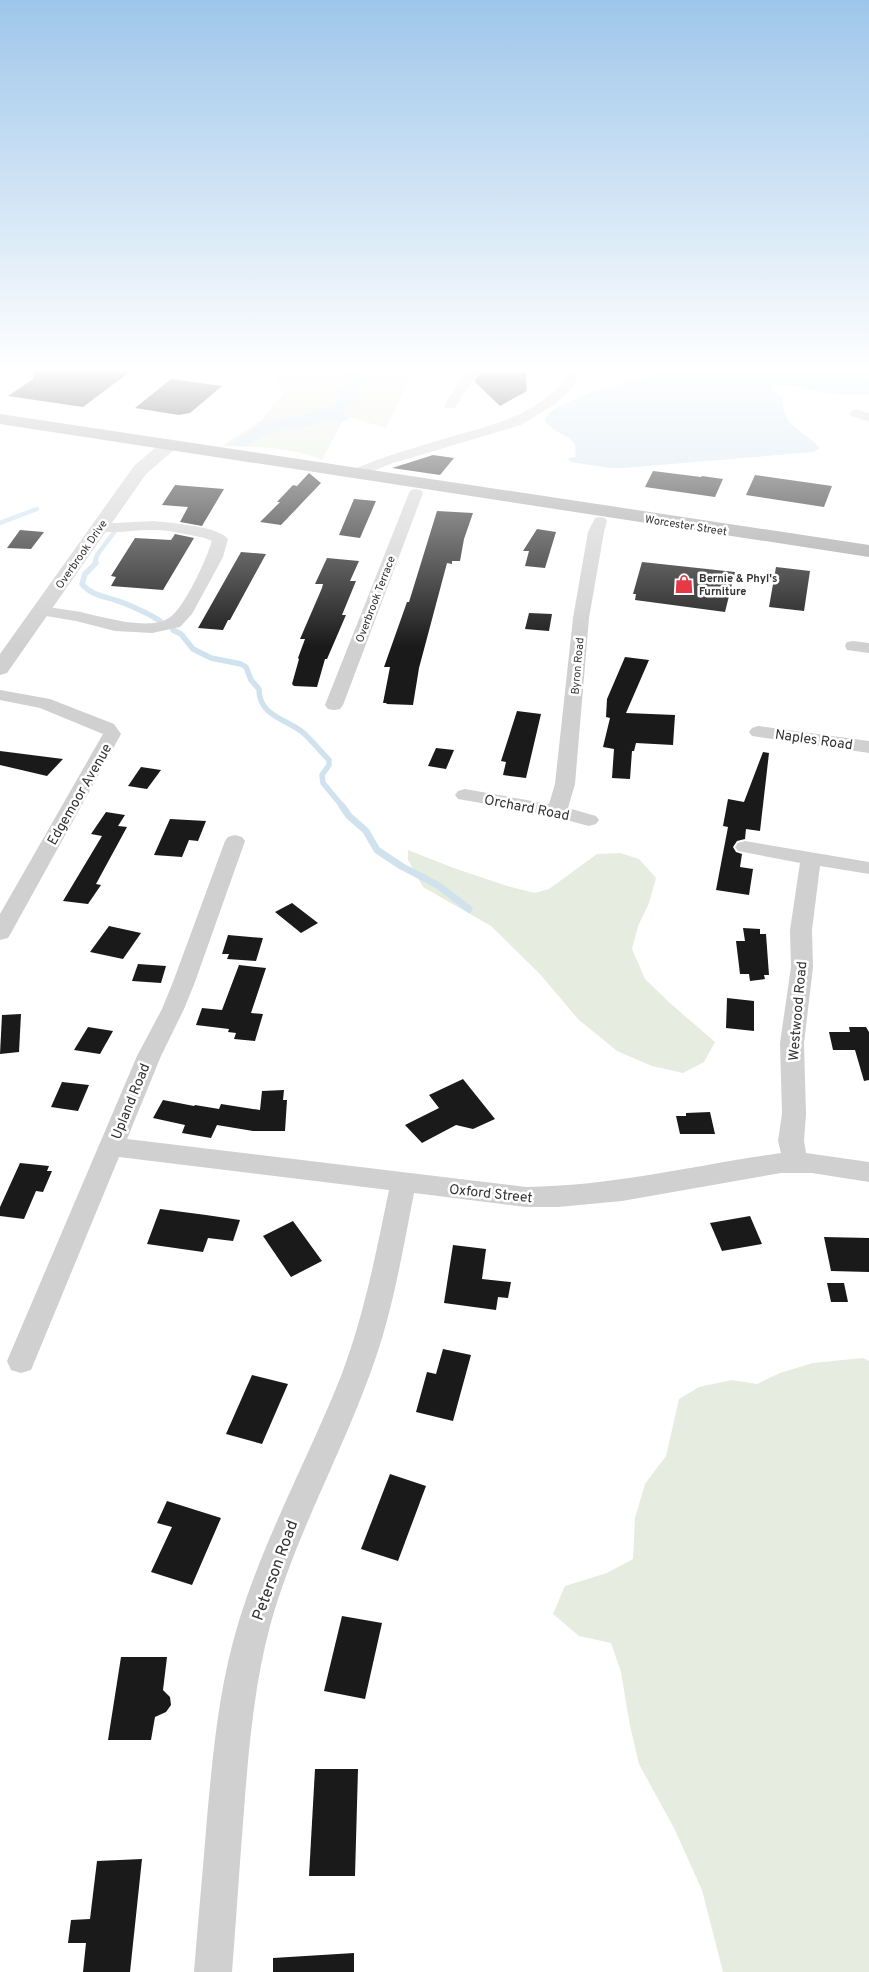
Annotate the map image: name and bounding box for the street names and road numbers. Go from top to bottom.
street label: Worcester Street [644,513,728,539]
street label: Overbrook Drive [53,517,111,592]
street label: Overbrook Terrace [353,554,399,645]
street label: Byron Road [569,637,587,695]
street label: Naples Road [774,727,854,754]
street label: Edgemoor Avenue [44,741,116,848]
street label: Orchard Road [483,792,571,825]
street label: Westwood Road [786,961,811,1062]
street label: Upland Road [108,1061,154,1142]
street label: Oxford Street [448,1182,533,1207]
street label: Peterson Road [248,1518,303,1624]

